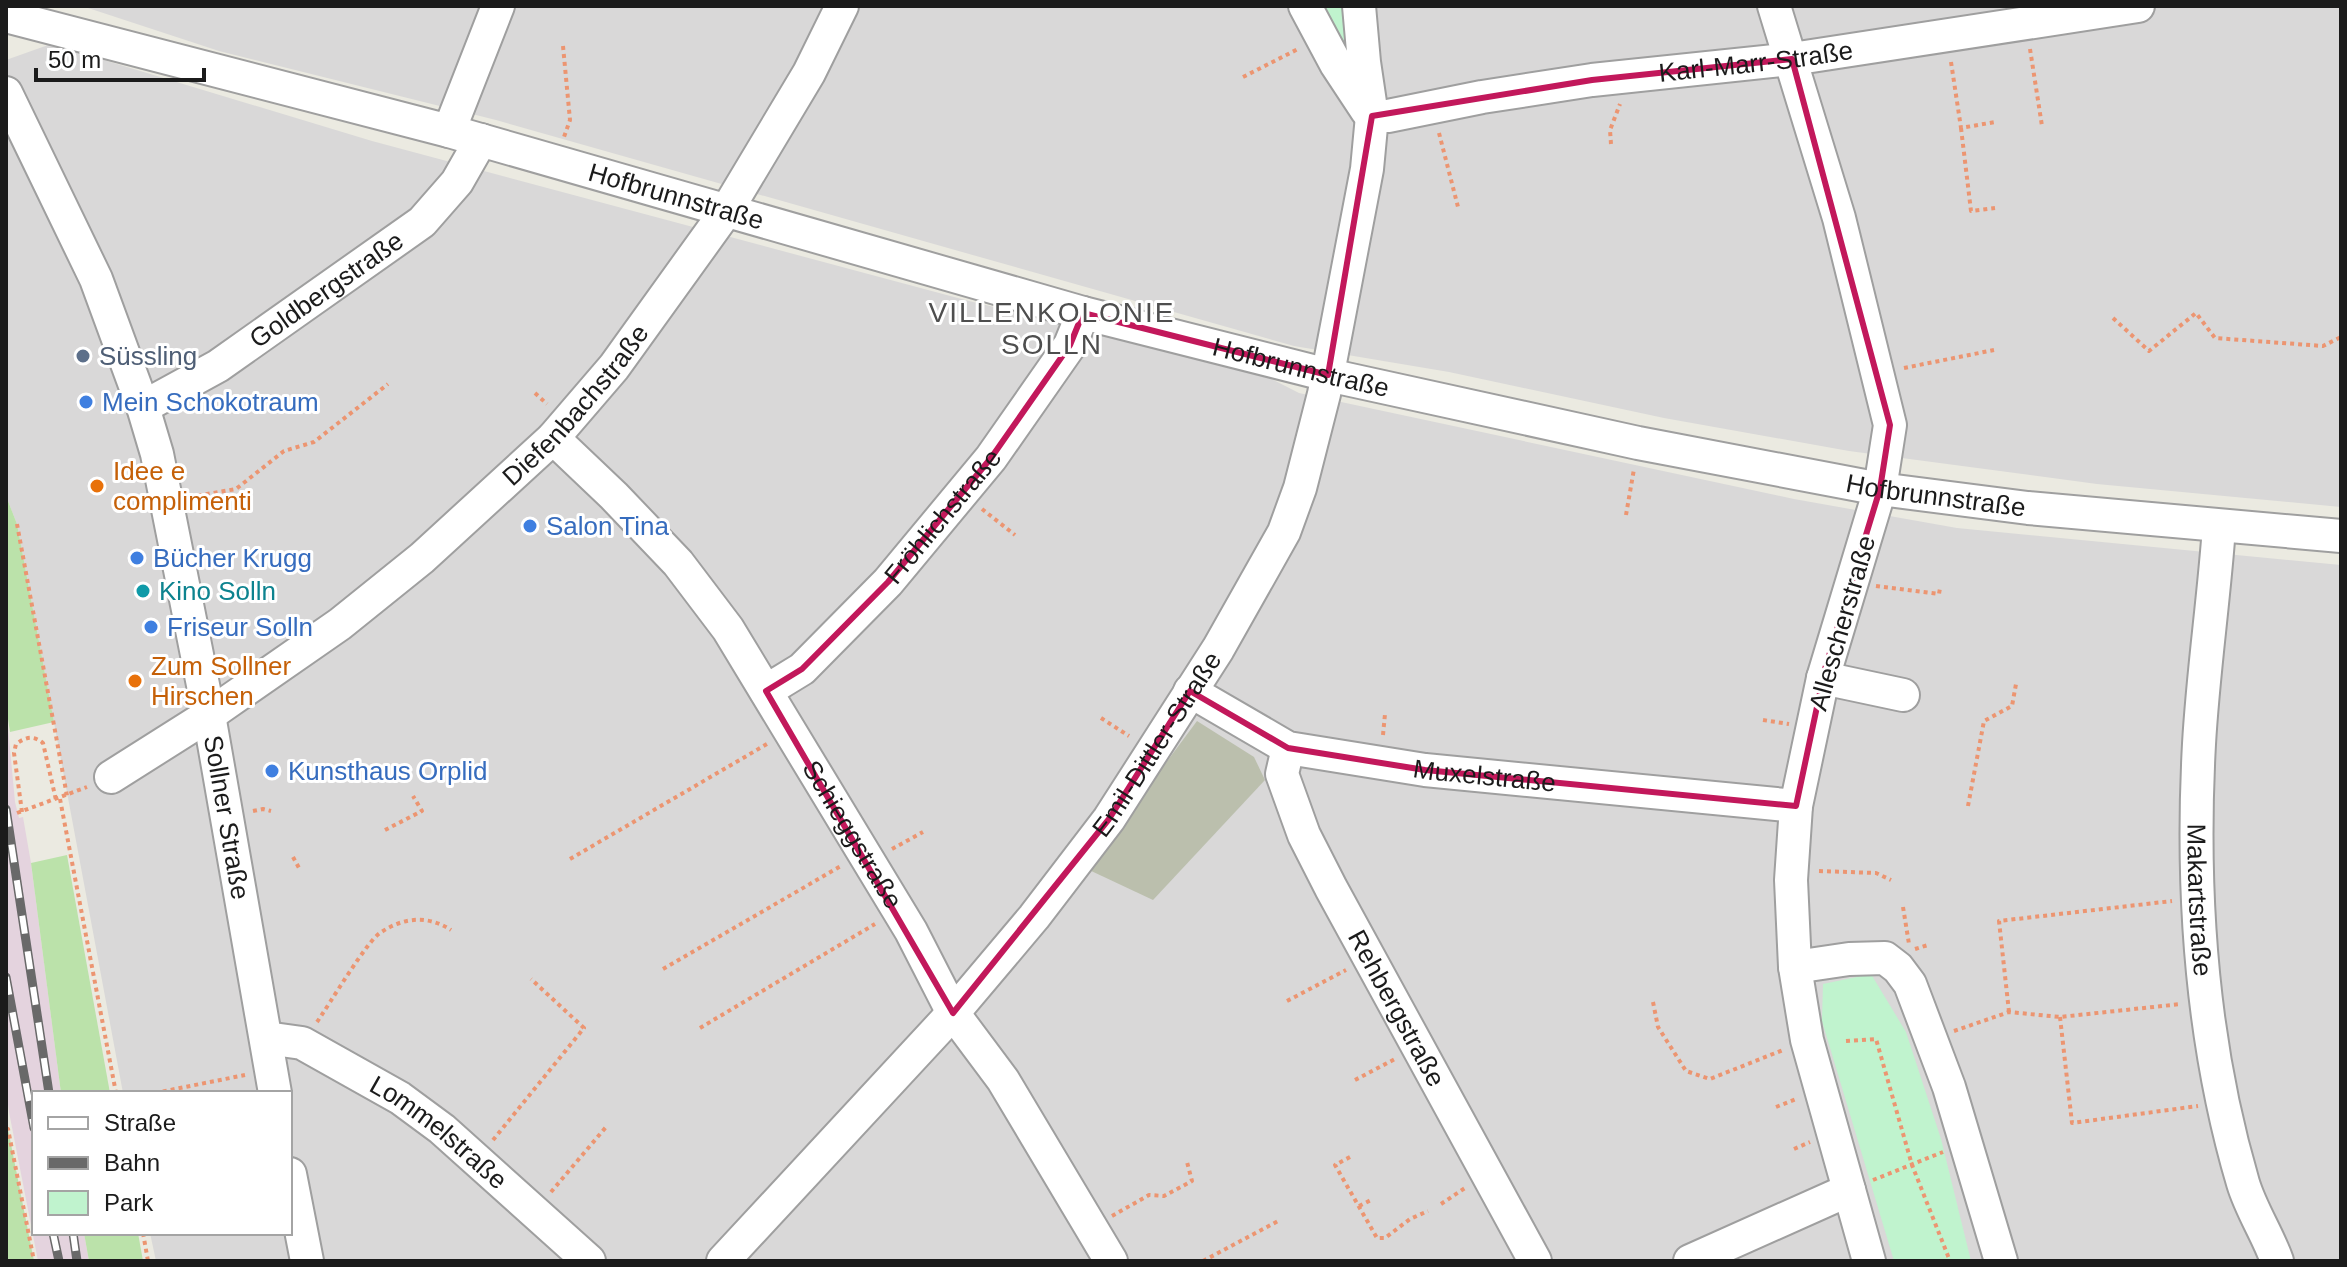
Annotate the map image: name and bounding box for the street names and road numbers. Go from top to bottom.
street label: Karl-Marr-Straße [1657,35,1855,88]
street label: Hofbrunnstraße [585,157,767,236]
street label: Goldbergstraße [244,225,409,354]
street label: Diefenbachstraße [496,319,655,492]
street label: Hofbrunnstraße [1210,331,1392,403]
street label: Fröhlichstraße [878,443,1008,590]
street label: Hofbrunnstraße [1844,468,2027,523]
street label: Allescherstraße [1803,532,1881,714]
street label: Emil-Dittler-Straße [1086,646,1227,843]
street label: Sollner Straße [198,733,256,902]
street label: Muxelstraße [1411,753,1557,798]
street label: Schieggstraße [796,755,909,914]
street label: Makartstraße [2181,823,2218,978]
street label: Rehbergstraße [1342,925,1452,1092]
street label: Lommelstraße [365,1069,513,1195]

